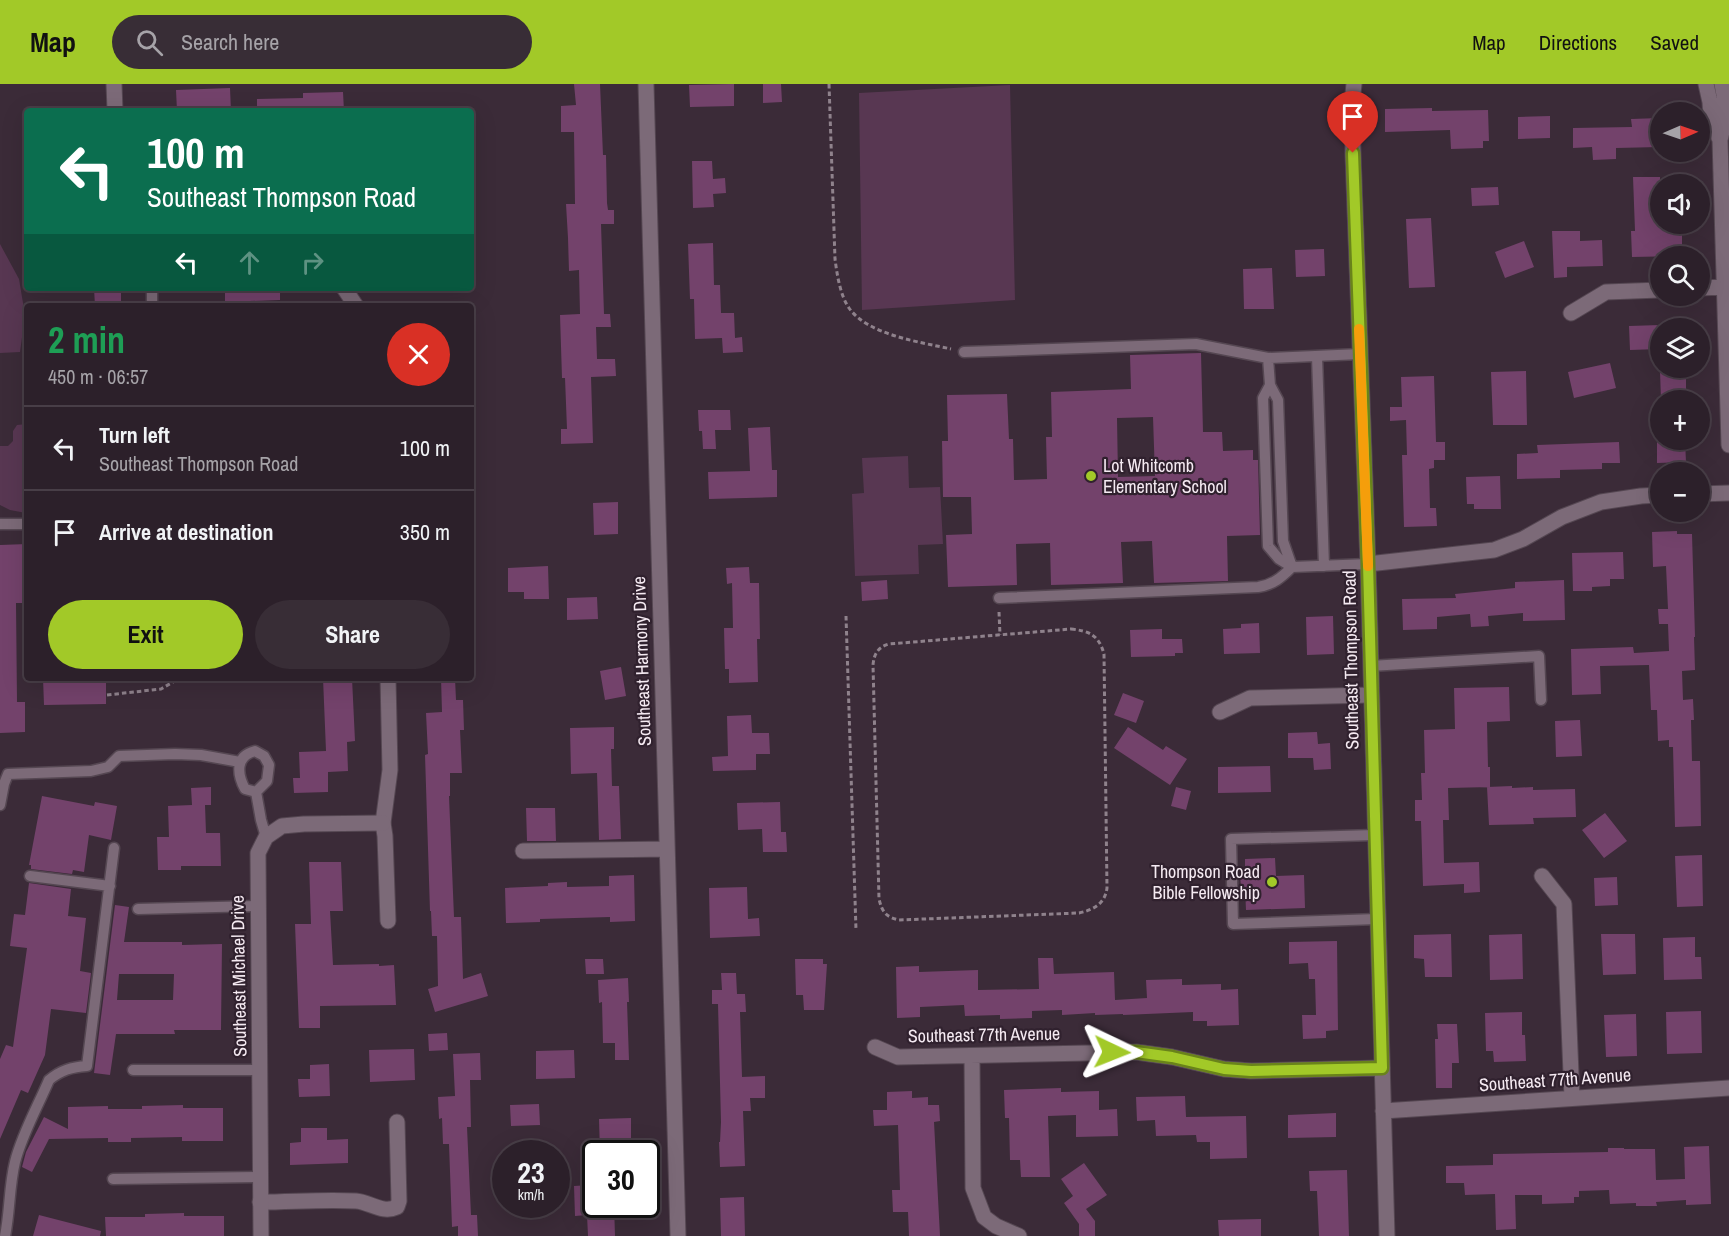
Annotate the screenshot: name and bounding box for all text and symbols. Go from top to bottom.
search box [112,15,532,69]
text: Map [30,23,76,61]
icon: search [133,26,166,59]
text: Search here [181,27,279,57]
text: Map [1472,28,1506,57]
text: Directions [1539,28,1617,57]
text: Saved [1650,28,1699,57]
pin [1327,91,1378,153]
icon: arrive [1336,100,1369,133]
north arrow [1650,102,1710,162]
map controls [1650,102,1710,522]
text: 100 m [147,125,245,181]
icon: left [48,132,126,210]
button: sound [1650,174,1710,234]
text: Southeast Thompson Road [147,179,416,215]
icon: left [170,246,203,279]
icon: ahead [233,246,266,279]
icon: right [296,246,329,279]
button: search [1650,246,1710,306]
text: 2 min [48,316,125,364]
button: layers [1650,318,1710,378]
button: close [387,323,450,386]
text: 450 m · 06:57 [48,363,148,390]
button: + [1650,390,1710,450]
text: Turn left [99,420,170,450]
icon: left [48,432,81,465]
text: 100 m [400,433,450,463]
text: Southeast Thompson Road [99,450,298,477]
place label: Lot Whitcomb Elementary School [1103,453,1227,499]
button: − [1650,462,1710,522]
marker: Lot Whitcomb Elementary School [1084,469,1098,483]
icon: arrive [48,516,81,549]
text: Arrive at destination [99,517,273,547]
text: 350 m [400,517,450,547]
street label: Southeast Thompson Road [1336,570,1365,750]
street label: Southeast Harmony Drive [626,576,657,746]
button: Exit [48,600,243,669]
button: Share [255,600,450,669]
place label: Thompson Road Bible Fellowship [1151,859,1260,905]
marker: Thompson Road Bible Fellowship [1265,875,1279,889]
street label: Southeast Michael Drive [225,895,252,1057]
position arrow [1080,1020,1144,1084]
street label: Southeast 77th Avenue [908,1021,1060,1048]
street label: Southeast 77th Avenue [1478,1062,1632,1097]
speed limit sign: 30 [582,1140,660,1218]
text: 23 [517,1152,545,1192]
text: km/h [518,1184,544,1205]

